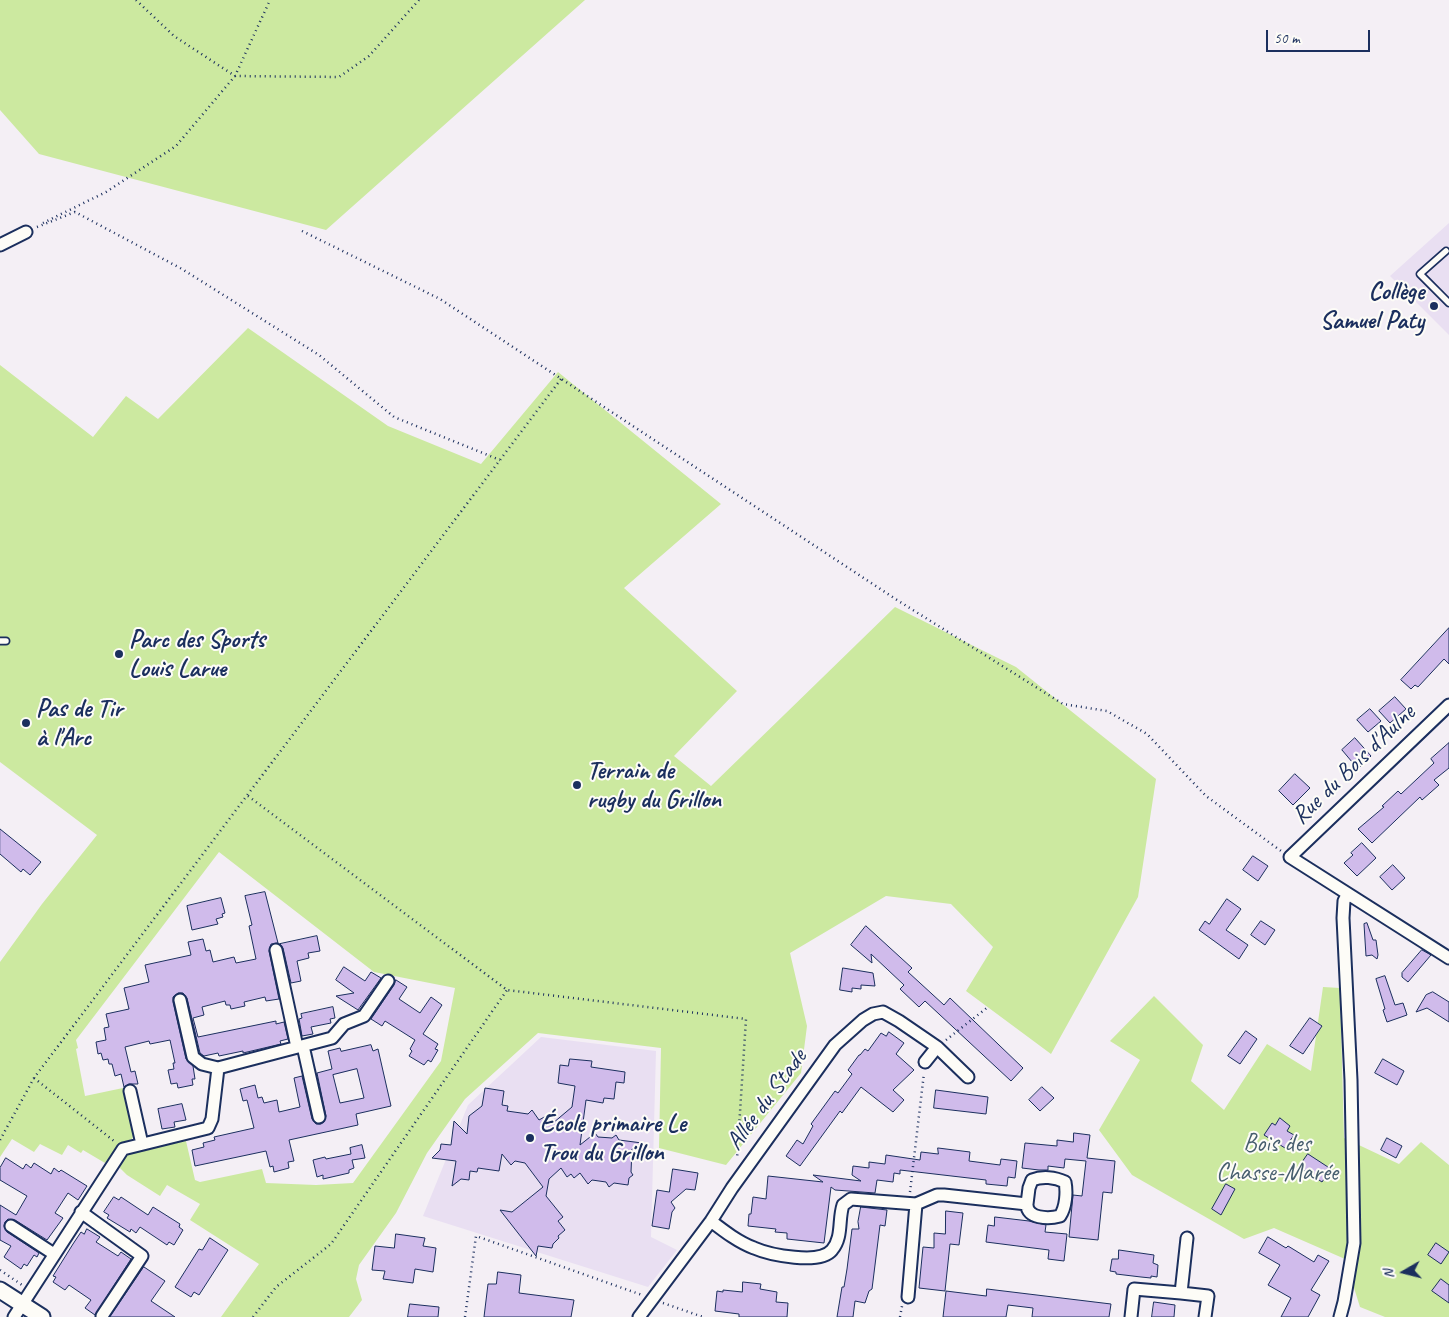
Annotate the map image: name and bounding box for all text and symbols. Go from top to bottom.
scale bar [1269,20,1373,52]
text: 50 m [1274,29,1300,48]
place label: Collège Samuel Paty [1320,277,1424,336]
marker: Collège Samuel Paty [1428,300,1440,312]
place label: Parc des Sports Louis Larue [129,625,265,684]
marker: Parc des Sports Louis Larue [113,648,125,660]
place label: Pas de Tir à l'Arc [36,694,122,753]
street label: Rue du Bois d'Aulne [1286,699,1422,831]
marker: Pas de Tir à l'Arc [20,717,32,729]
place label: Terrain de rugby du Grillon [587,756,721,815]
marker: Terrain de rugby du Grillon [571,779,583,791]
street label: Allée du Stade [720,1043,814,1157]
place label: École primaire Le Trou du Grillon [540,1109,686,1168]
park label: Bois des Chasse-Marée [1216,1129,1338,1188]
marker: École primaire Le Trou du Grillon [524,1132,536,1144]
north arrow [1379,1247,1429,1297]
text: N [1380,1269,1398,1280]

